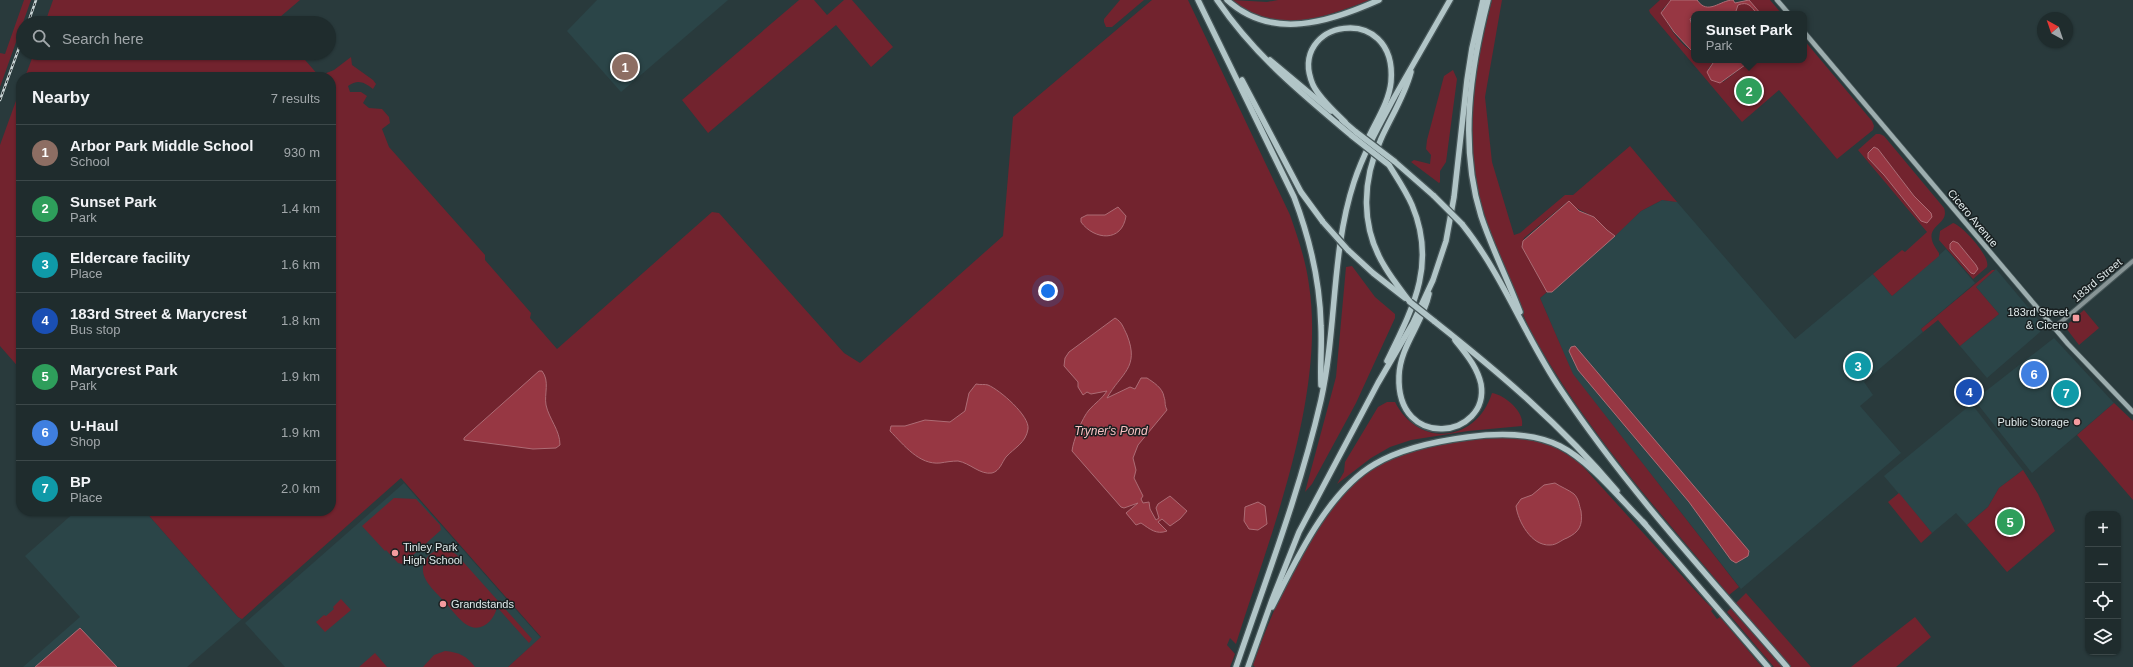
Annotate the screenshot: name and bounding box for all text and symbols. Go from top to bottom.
popup [1691,11,1807,63]
north arrow [2037,12,2073,48]
search box [16,16,336,60]
text: Sunset Park [1706,21,1792,38]
icon: search [30,27,52,49]
text: Search here [62,30,144,47]
text: Park [1706,38,1732,53]
pin: 1 [612,52,638,82]
pin: 2 [1736,76,1762,106]
text: Nearby [32,88,90,107]
text: 7 results [271,91,320,106]
text: Arbor Park Middle School [70,137,253,154]
text: 1 [41,145,49,160]
text: 930 m [284,145,320,160]
text: School [70,154,110,169]
street label: Cicero Avenue [1945,187,2001,249]
text: Sunset Park [70,193,157,210]
text: 2 [41,201,49,216]
text: 1.4 km [281,201,320,216]
text: Park [70,210,97,225]
text: Eldercare facility [70,249,190,266]
street label: 183rd Street [2070,256,2124,304]
text: 3 [41,257,49,272]
text: 1.6 km [281,257,320,272]
text: Place [70,266,103,281]
your location [1038,281,1058,301]
text: 183rd Street & Marycrest [70,305,247,322]
place label: 183rd Street & Cicero [2007,306,2068,331]
text: 4 [41,313,49,328]
text: 1.8 km [281,313,320,328]
marker: 183rd Street & Cicero [2071,313,2081,323]
text: Bus stop [70,322,121,337]
pin: 3 [1845,351,1871,381]
pin: 6 [2021,359,2047,389]
text: Marycrest Park [70,361,178,378]
text: 5 [41,369,49,384]
text: 1.9 km [281,369,320,384]
pin: 4 [1956,377,1982,407]
text: Park [70,378,97,393]
pin: 7 [2053,378,2079,408]
place label: Public Storage [1997,416,2069,428]
text: U-Haul [70,417,118,434]
marker: Public Storage [2072,417,2082,427]
water label: Tryner's Pond [1074,424,1148,438]
text: 6 [41,425,49,440]
text: 1.9 km [281,425,320,440]
text: Shop [70,434,100,449]
text: BP [70,473,91,490]
text: 7 [41,481,49,496]
text: 2.0 km [281,481,320,496]
text: Place [70,490,103,505]
pin: 5 [1997,507,2023,537]
map controls [2085,511,2121,655]
button: + [2085,511,2121,547]
place label: Tinley Park High School [403,541,462,566]
button: − [2085,547,2121,583]
marker: Tinley Park High School [390,548,400,558]
button: locate [2085,583,2121,619]
place label: Grandstands [451,598,514,610]
marker: Grandstands [438,599,448,609]
button: layers [2085,619,2121,655]

